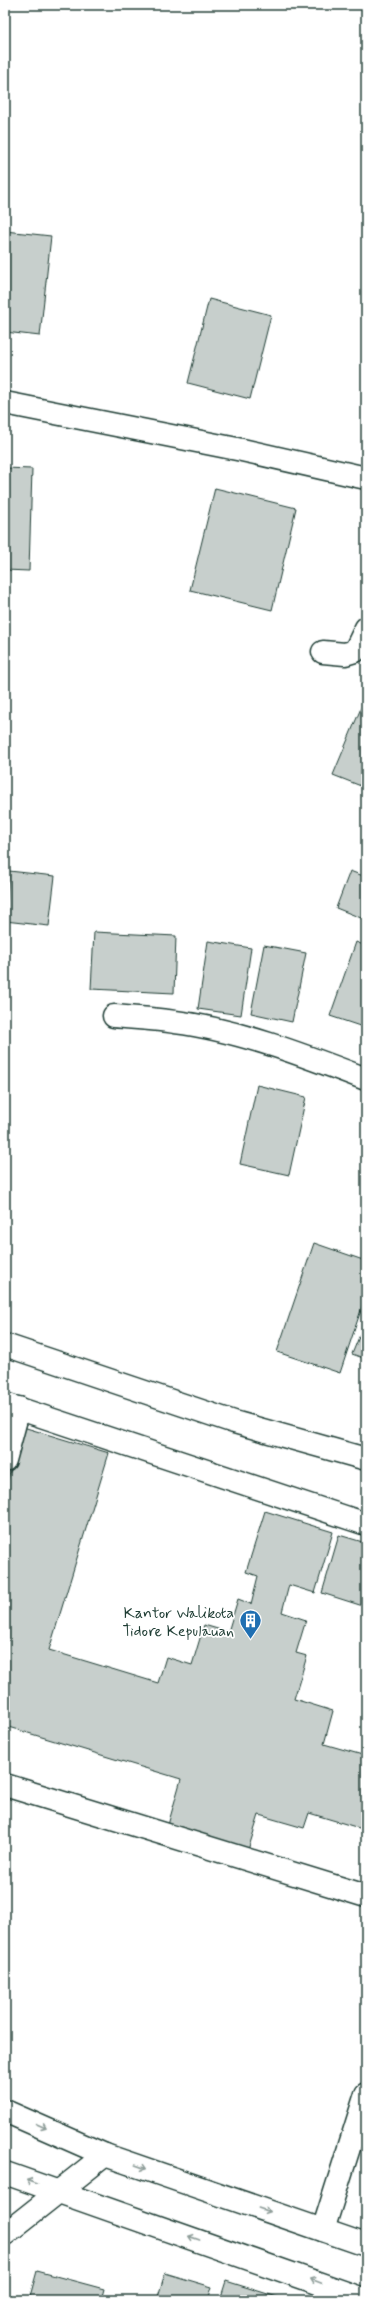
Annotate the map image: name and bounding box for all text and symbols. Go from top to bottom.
place label: Kantor Walikota Tidore Kepulauan [123,1603,234,1642]
building icon: Kantor Walikota Tidore Kepulauan [237,1608,263,1641]
one-way arrow [34,2123,46,2130]
one-way arrow [135,2164,147,2172]
one-way arrow [25,2178,38,2185]
one-way arrow [258,2206,270,2214]
one-way arrow [187,2234,200,2241]
one-way arrow [311,2276,323,2284]

